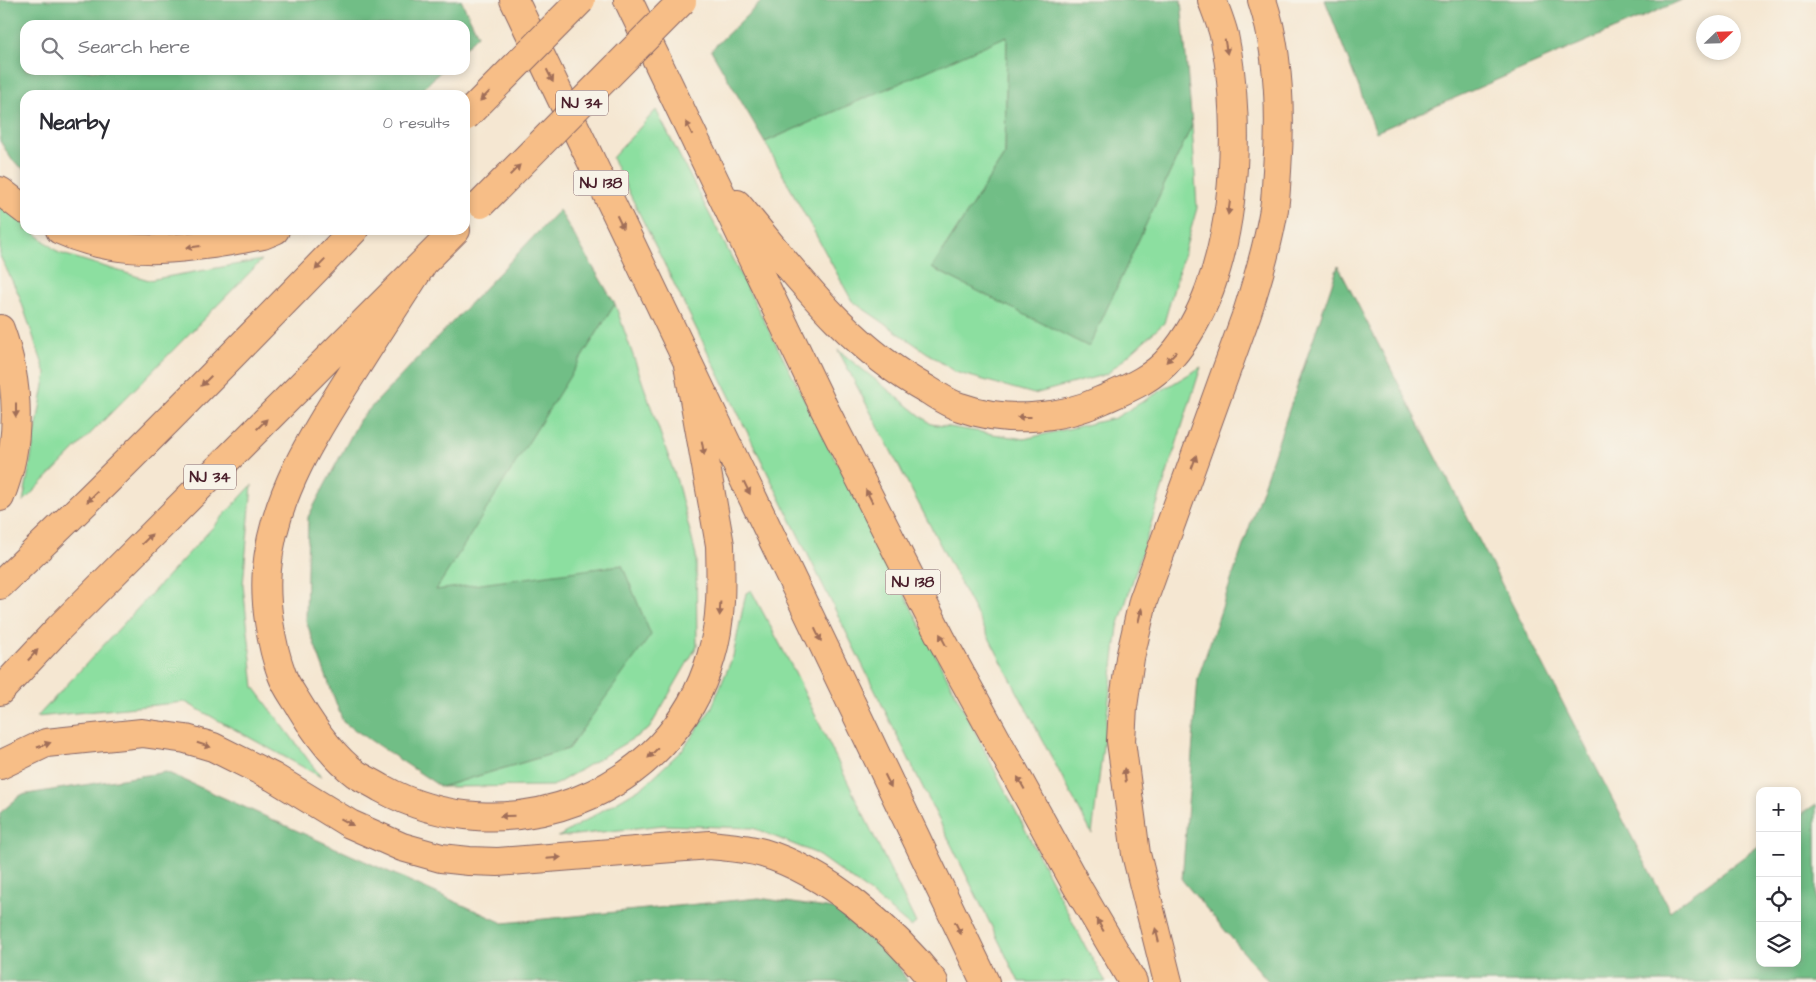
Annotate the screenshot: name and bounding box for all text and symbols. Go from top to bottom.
north arrow [1696,15,1741,60]
search box [20,20,470,75]
icon: search [38,34,66,62]
text: Search here [78,34,190,61]
one-way arrow [1222,39,1230,55]
one-way arrow [546,68,554,83]
one-way arrow [479,90,491,102]
road number: NJ 34 [556,90,608,116]
text: Nearby [40,108,110,137]
text: 0 results [383,112,450,134]
one-way arrow [685,121,693,135]
one-way arrow [509,164,521,176]
road number: NJ 138 [574,170,628,196]
one-way arrow [1225,201,1233,217]
one-way arrow [616,215,624,229]
one-way arrow [185,243,201,251]
one-way arrow [314,259,326,271]
one-way arrow [1165,351,1176,364]
one-way arrow [200,375,212,387]
one-way arrow [12,403,20,419]
one-way arrow [1015,413,1031,421]
one-way arrow [256,418,268,430]
one-way arrow [699,440,707,456]
one-way arrow [1191,454,1198,469]
road number: NJ 34 [184,464,236,490]
one-way arrow [744,481,752,495]
one-way arrow [865,488,873,503]
one-way arrow [86,490,98,502]
one-way arrow [141,533,153,545]
road number: NJ 138 [886,570,940,594]
one-way arrow [715,601,723,617]
one-way arrow [1136,607,1144,622]
one-way arrow [813,627,822,642]
one-way arrow [938,634,947,647]
one-way arrow [27,649,39,661]
one-way arrow [37,741,52,749]
one-way arrow [197,741,212,749]
one-way arrow [647,746,659,758]
one-way arrow [1121,767,1129,783]
one-way arrow [884,774,892,788]
one-way arrow [1016,776,1025,790]
map controls [1756,787,1801,967]
button: + [1756,787,1801,832]
one-way arrow [499,812,515,820]
one-way arrow [339,818,354,826]
button: − [1756,832,1801,877]
one-way arrow [547,854,563,862]
button: locate [1756,877,1801,922]
one-way arrow [1095,918,1104,931]
one-way arrow [954,920,963,935]
button: layers [1756,922,1801,967]
one-way arrow [1152,927,1160,942]

